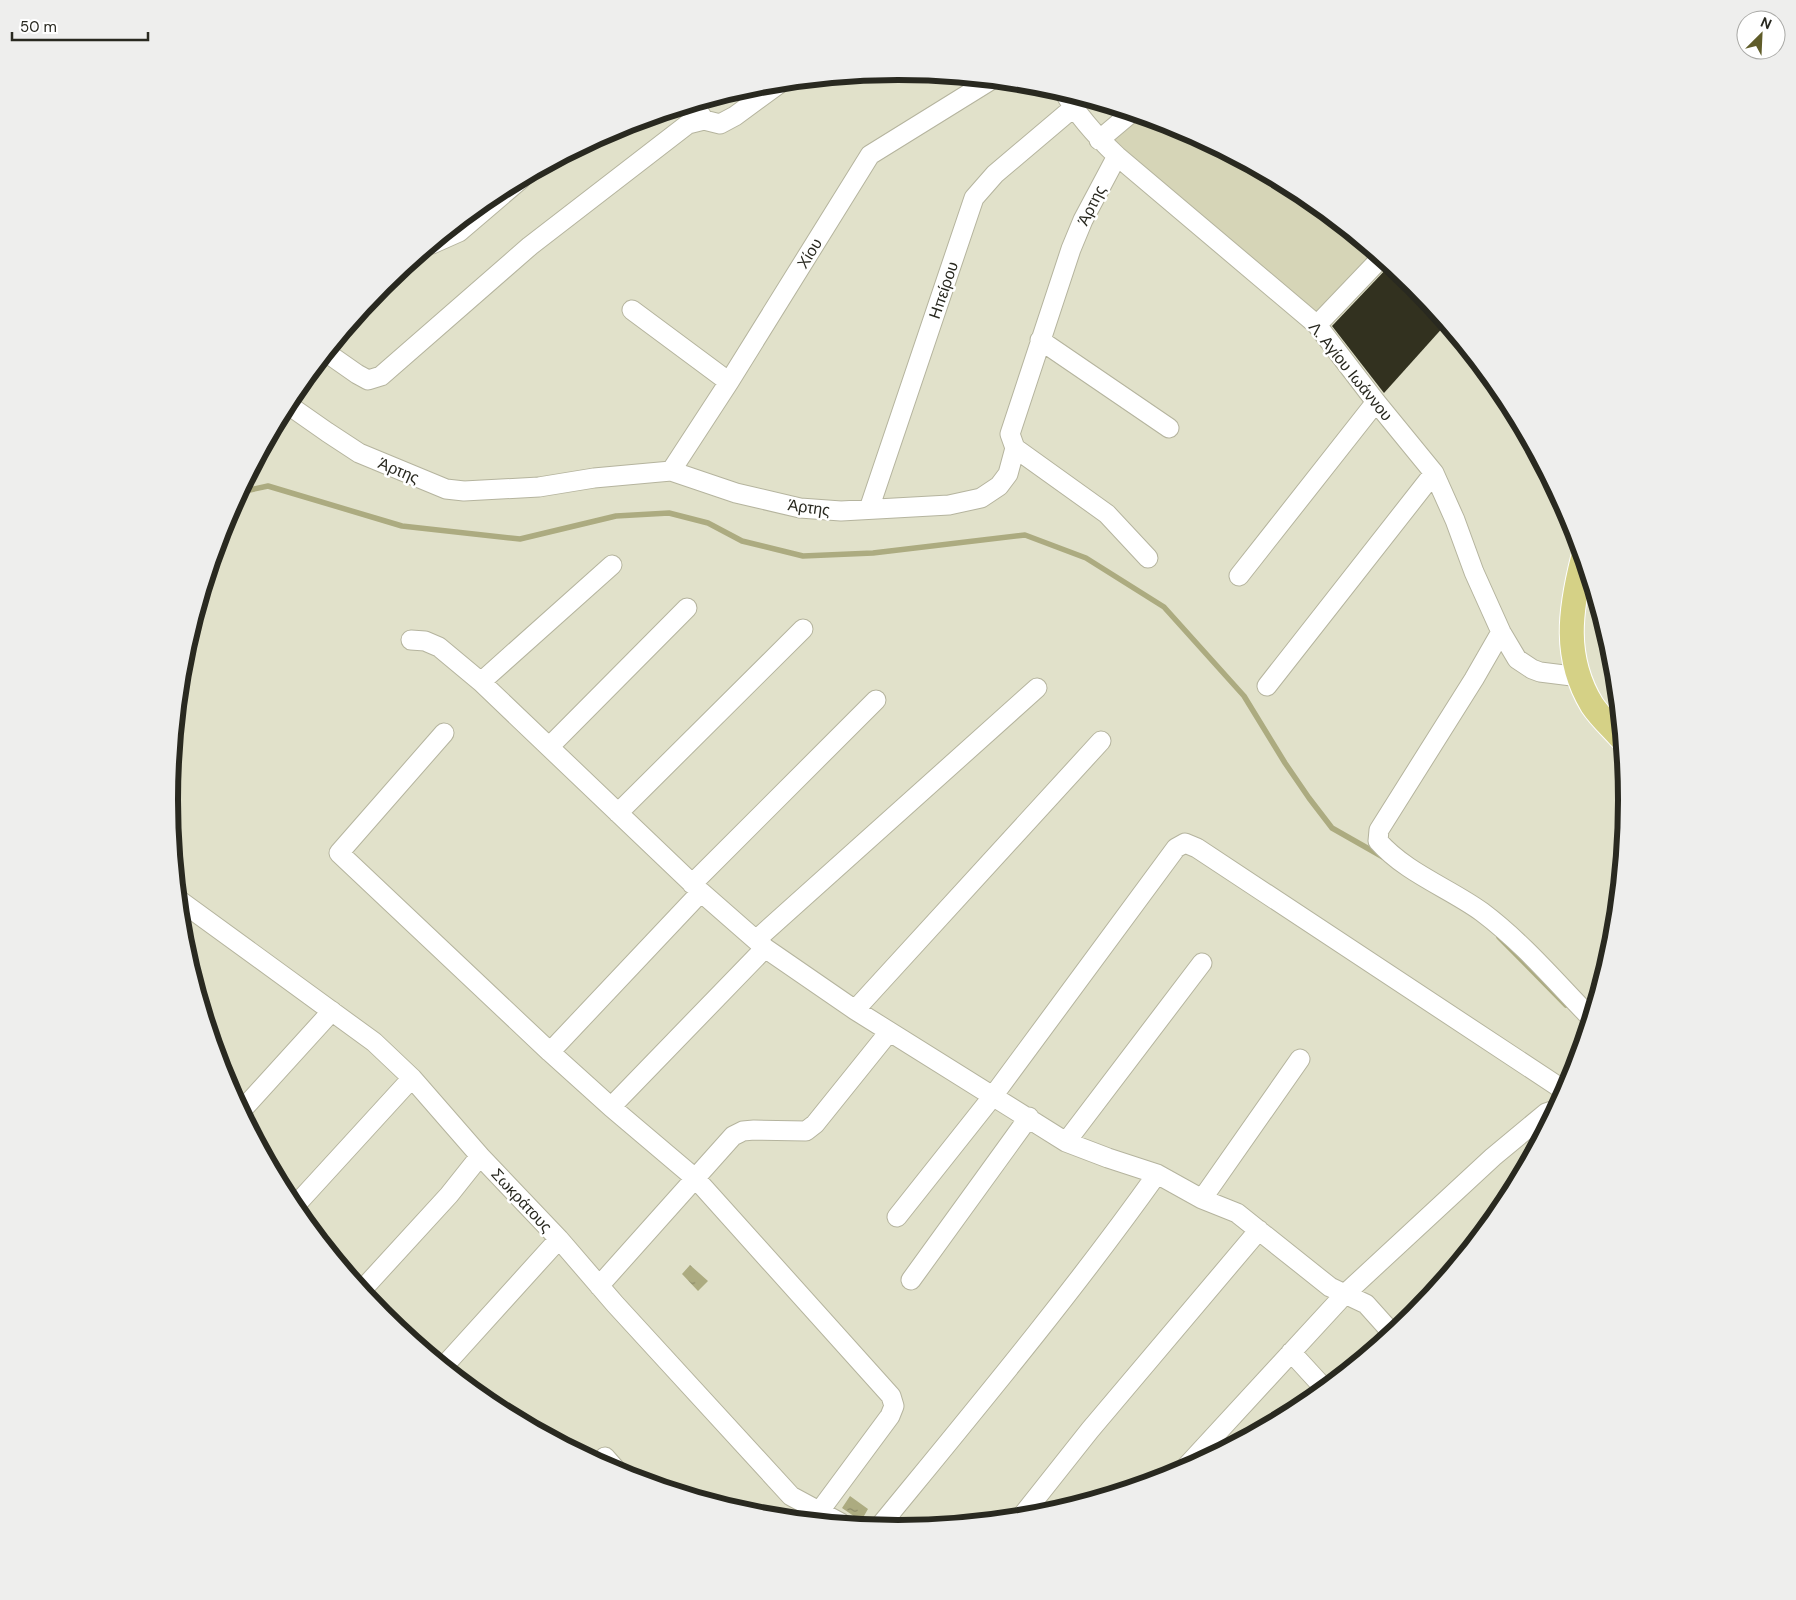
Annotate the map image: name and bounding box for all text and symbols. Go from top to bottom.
scale bar [12,10,149,42]
north arrow [1736,10,1786,60]
text: N [1758,13,1775,33]
text: 50 m [20,17,57,37]
street label: Άρτης [1072,181,1111,229]
street label: Χίου [792,234,827,272]
street label: Ηπείρου [924,259,963,322]
street label: Λ. Αγίου Ιωάννου [1304,317,1397,425]
street label: Άρτης [375,452,423,489]
street label: Άρτης [786,494,832,521]
street label: Σωκράτους [487,1164,557,1237]

